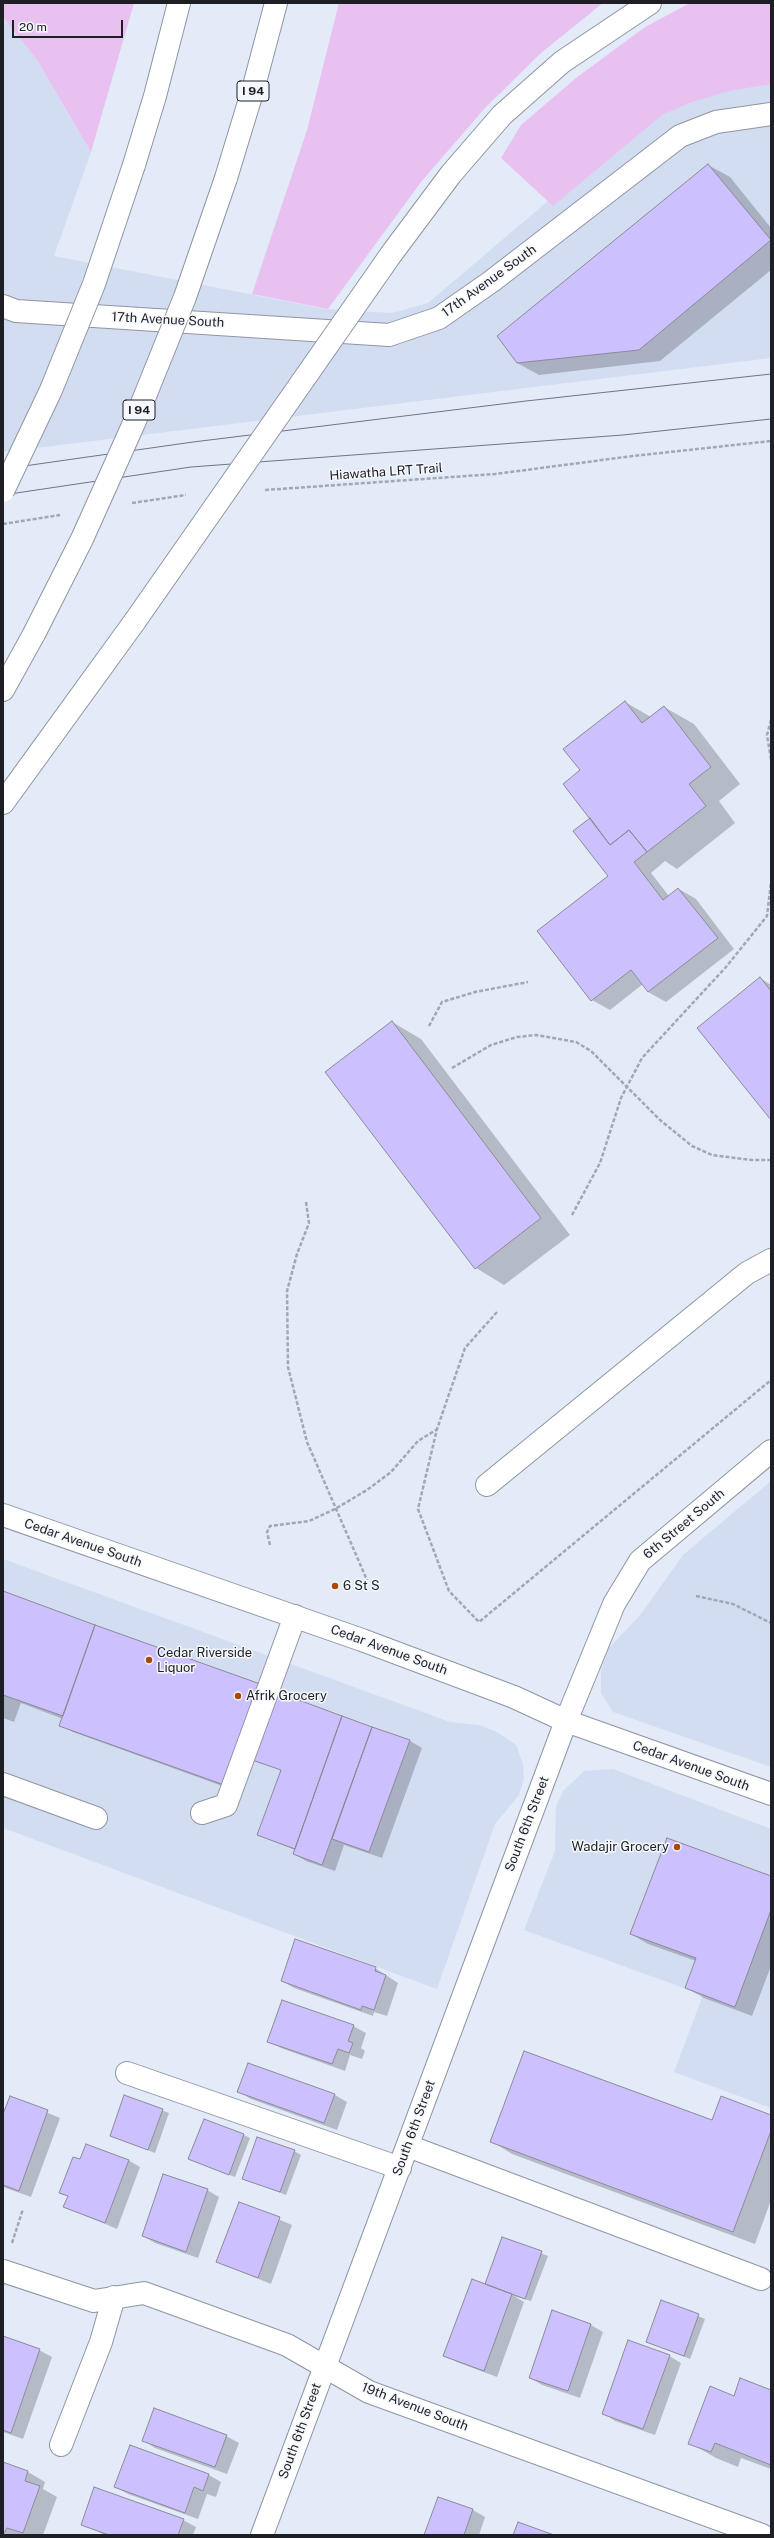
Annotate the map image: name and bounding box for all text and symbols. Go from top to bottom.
scale bar [14,12,125,38]
text: 20 m [19,20,47,34]
road number: I 94 [237,81,269,101]
street label: 17th Avenue South [439,242,539,320]
street label: 17th Avenue South [111,309,225,331]
road number: I 94 [123,400,155,420]
street label: Hiawatha LRT Trail [329,460,443,484]
street label: 6th Street South [640,1486,728,1562]
street label: Cedar Avenue South [22,1516,144,1570]
place label: 6 St S [343,1578,380,1594]
marker: 6 St S [330,1581,340,1591]
street label: Cedar Avenue South [328,1622,450,1678]
place label: Cedar Riverside Liquor [157,1645,252,1676]
marker: Cedar Riverside Liquor [144,1655,154,1665]
place label: Afrik Grocery [246,1688,327,1704]
marker: Afrik Grocery [233,1691,243,1701]
street label: Cedar Avenue South [630,1738,752,1794]
street label: South 6th Street [502,1774,552,1874]
place label: Wadajir Grocery [572,1839,669,1855]
marker: Wadajir Grocery [672,1842,682,1852]
street label: South 6th Street [389,2078,439,2178]
street label: 19th Avenue South [359,2379,471,2435]
street label: South 6th Street [275,2381,325,2481]

